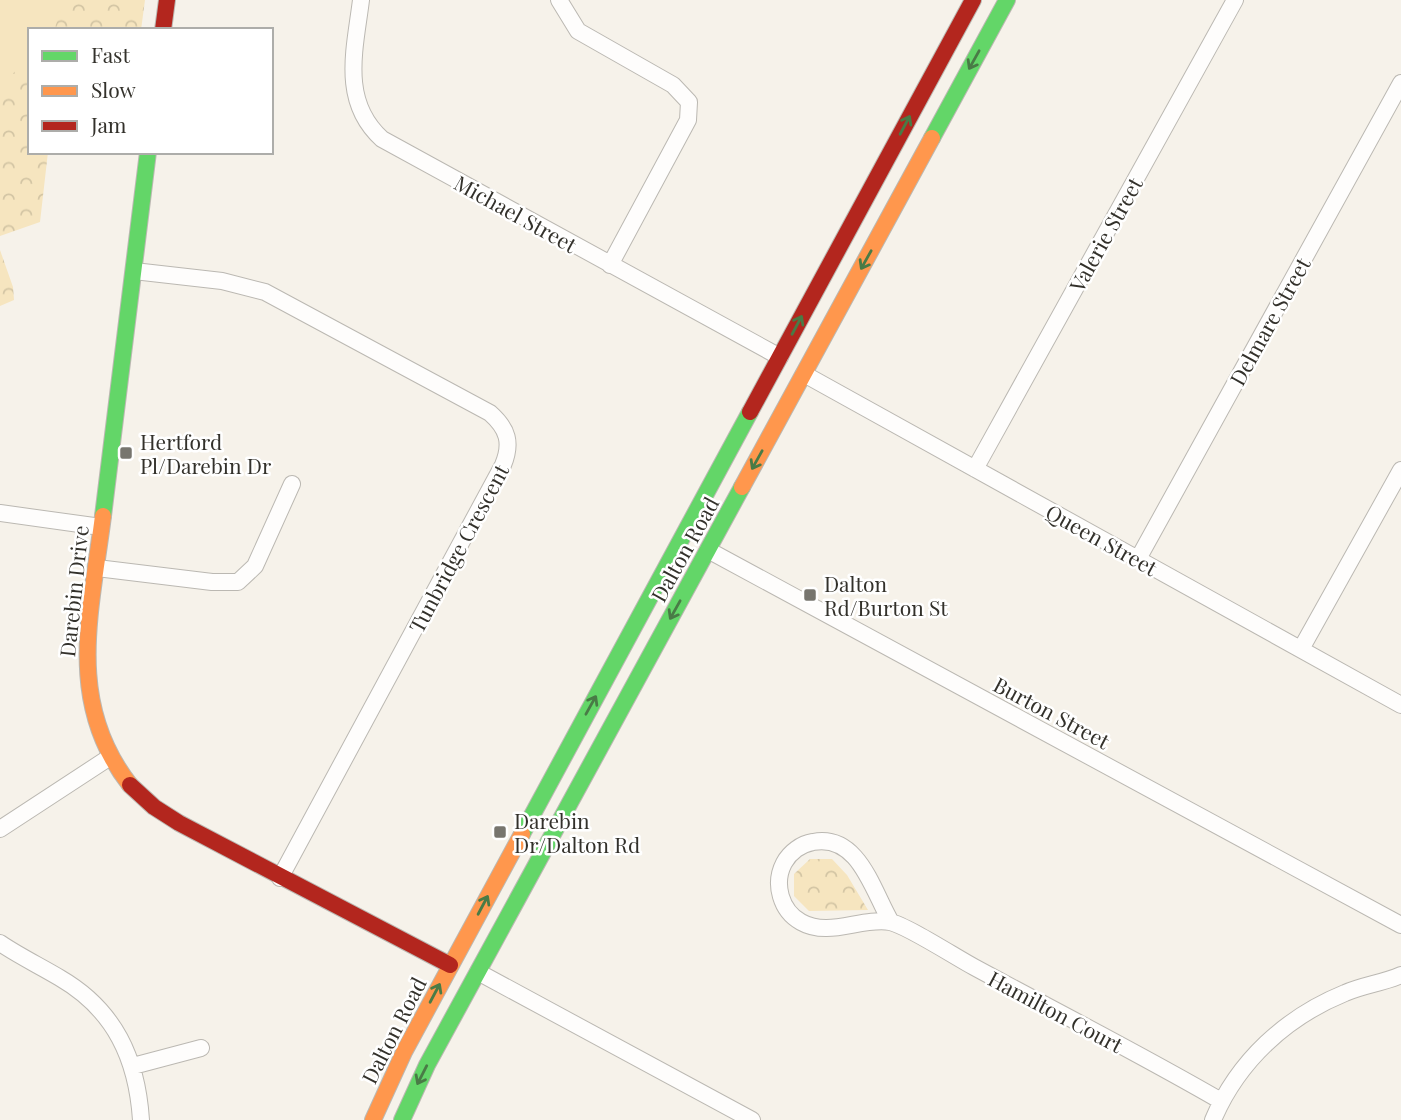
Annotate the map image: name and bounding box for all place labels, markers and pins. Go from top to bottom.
place label: Hertford Pl/Darebin Dr [140,427,272,479]
marker: Hertford Pl/Darebin Dr [118,445,134,461]
place label: Dalton Rd/Burton St [824,569,948,621]
marker: Dalton Rd/Burton St [802,587,818,603]
place label: Darebin Dr/Dalton Rd [514,806,640,858]
marker: Darebin Dr/Dalton Rd [492,824,508,840]

